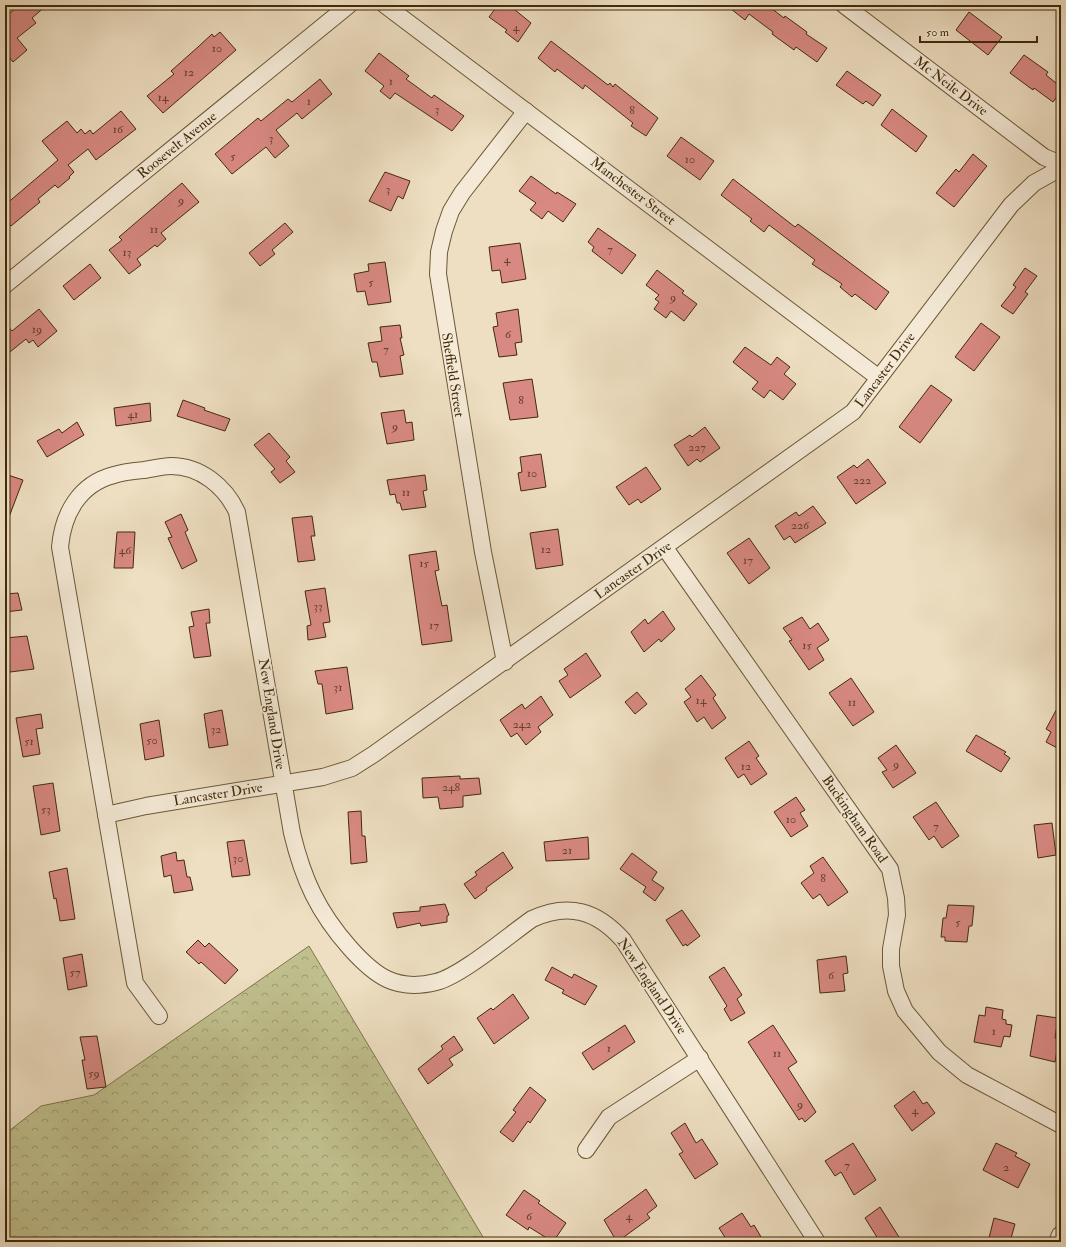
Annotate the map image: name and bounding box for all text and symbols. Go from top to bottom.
scale bar [920,18,1037,44]
house number: 4 [513,20,520,35]
text: 50 m [926,25,950,40]
house number: 10 [212,41,222,56]
street label: Mc Neile Drive [911,53,991,119]
house number: 12 [184,65,194,80]
house number: 1 [389,74,393,89]
house number: 14 [158,90,169,105]
house number: 1 [307,94,311,109]
house number: 3 [435,102,439,117]
house number: 8 [629,103,635,118]
street label: Roosevelt Avenue [134,108,220,182]
house number: 16 [113,122,124,137]
house number: 3 [269,131,273,146]
house number: 5 [230,149,236,164]
house number: 10 [685,152,695,167]
street label: Manchester Street [587,153,679,229]
house number: 3 [386,182,390,197]
house number: 9 [177,193,184,208]
house number: 11 [150,222,158,237]
house number: 7 [607,242,613,257]
house number: 13 [123,245,131,260]
house number: 4 [504,252,511,267]
house number: 5 [368,275,374,290]
house number: 9 [669,290,676,305]
house number: 19 [32,322,42,337]
house number: 6 [505,327,512,342]
street label: Lancaster Drive [851,329,919,411]
street label: Sheffield Street [438,332,468,419]
house number: 7 [383,342,389,357]
house number: 8 [518,393,524,408]
house number: 41 [128,407,138,422]
house number: 9 [391,419,398,434]
house number: 227 [688,440,706,455]
house number: 10 [527,466,537,481]
house number: 222 [853,473,871,488]
house number: 11 [402,485,410,500]
house number: 226 [791,518,810,533]
street label: Lancaster Drive [591,537,675,603]
house number: 12 [541,542,551,557]
house number: 46 [119,543,132,558]
house number: 17 [743,553,753,568]
house number: 15 [419,556,429,571]
house number: 33 [313,599,323,614]
house number: 17 [429,618,439,633]
house number: 15 [802,638,812,653]
street label: New England Drive [255,657,289,771]
house number: 31 [334,680,342,695]
house number: 14 [696,693,707,708]
house number: 11 [848,695,856,710]
house number: 242 [513,717,531,732]
house number: 32 [211,722,221,737]
house number: 50 [146,733,158,748]
house number: 51 [24,734,34,749]
house number: 9 [892,757,899,772]
house number: 12 [741,759,751,774]
street label: Buckingham Road [819,772,892,866]
street label: Lancaster Drive [172,779,264,809]
house number: 248 [442,780,460,795]
house number: 53 [41,802,51,817]
house number: 10 [786,812,796,827]
house number: 7 [933,819,939,834]
house number: 21 [562,843,572,858]
house number: 30 [233,851,243,866]
house number: 8 [820,871,826,886]
house number: 5 [955,915,961,930]
street label: New England Drive [614,935,691,1037]
house number: 57 [70,965,81,980]
house number: 6 [828,968,835,983]
house number: 1 [992,1024,996,1039]
house number: 1 [607,1041,611,1056]
house number: 11 [773,1046,781,1061]
house number: 59 [88,1066,100,1081]
house number: 9 [796,1097,803,1112]
house number: 4 [912,1103,919,1118]
house number: 7 [844,1158,850,1173]
house number: 2 [1003,1160,1009,1175]
house number: 6 [526,1209,533,1224]
house number: 4 [626,1209,633,1224]

